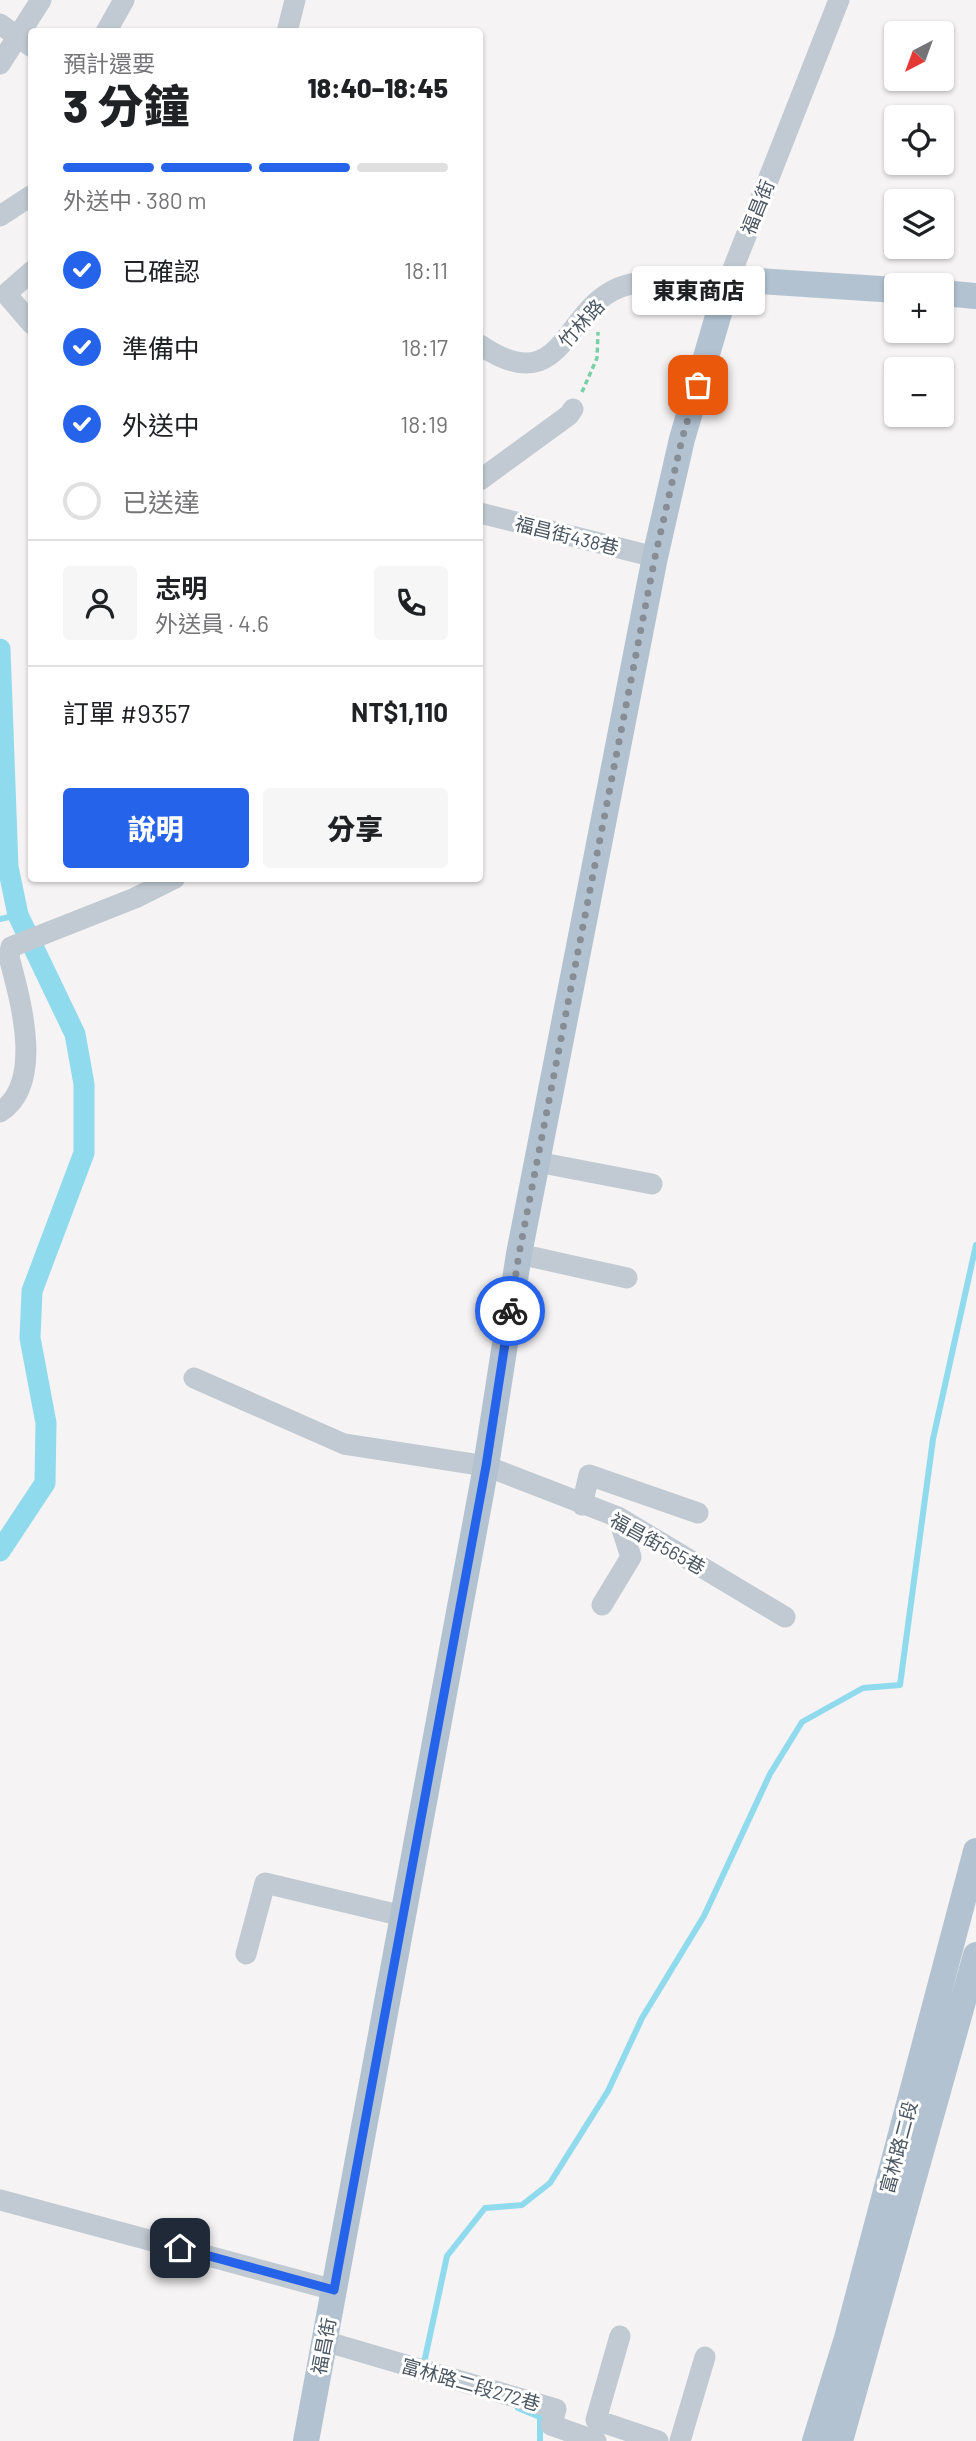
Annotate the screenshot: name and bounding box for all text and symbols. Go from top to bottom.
north arrow [884,21,954,91]
map controls [884,21,954,427]
text: 預計還要 [63,49,155,77]
text: 18:40–18:45 [307,72,448,103]
text: 3 分鐘 [63,77,189,132]
button: locate [884,105,954,175]
street label: 福昌街 [736,176,778,238]
text: 外送中 · 380 m [63,186,206,214]
button: layers [884,189,954,259]
icon: check [63,251,101,289]
text: 已確認 [122,255,200,286]
text: 18:11 [404,256,448,284]
callout: 東東商店 [632,266,764,315]
button: + [884,273,954,343]
text: 東東商店 [653,276,745,304]
street label: 竹林路 [553,294,609,352]
icon: check [63,328,101,366]
text: 準備中 [122,332,200,363]
text: 18:17 [401,333,448,361]
pin [668,355,728,415]
button: − [884,357,954,427]
icon: bag [679,366,717,404]
icon: check [63,405,101,443]
text: 外送中 [122,409,200,440]
text: 18:19 [400,410,448,438]
text: 已送達 [122,486,200,517]
street label: 福昌街438巷 [513,511,621,559]
button: person [63,566,137,640]
button: phone [374,566,448,640]
text: 志明 [155,572,207,603]
text: 外送員 · 4.6 [155,609,269,637]
text: NT$1,110 [351,696,448,727]
text: 訂單 #9357 [63,697,190,728]
button: 說明 [63,788,249,868]
button: 分享 [263,788,448,868]
courier [475,1276,545,1346]
icon: bike [491,1292,529,1330]
street label: 福昌街565巷 [606,1507,710,1579]
street label: 富林路二段 [875,2098,921,2196]
pin [150,2218,210,2278]
icon: home [161,2229,199,2267]
street label: 福昌街 [306,2316,340,2376]
street label: 富林路二段272巷 [399,2353,543,2415]

